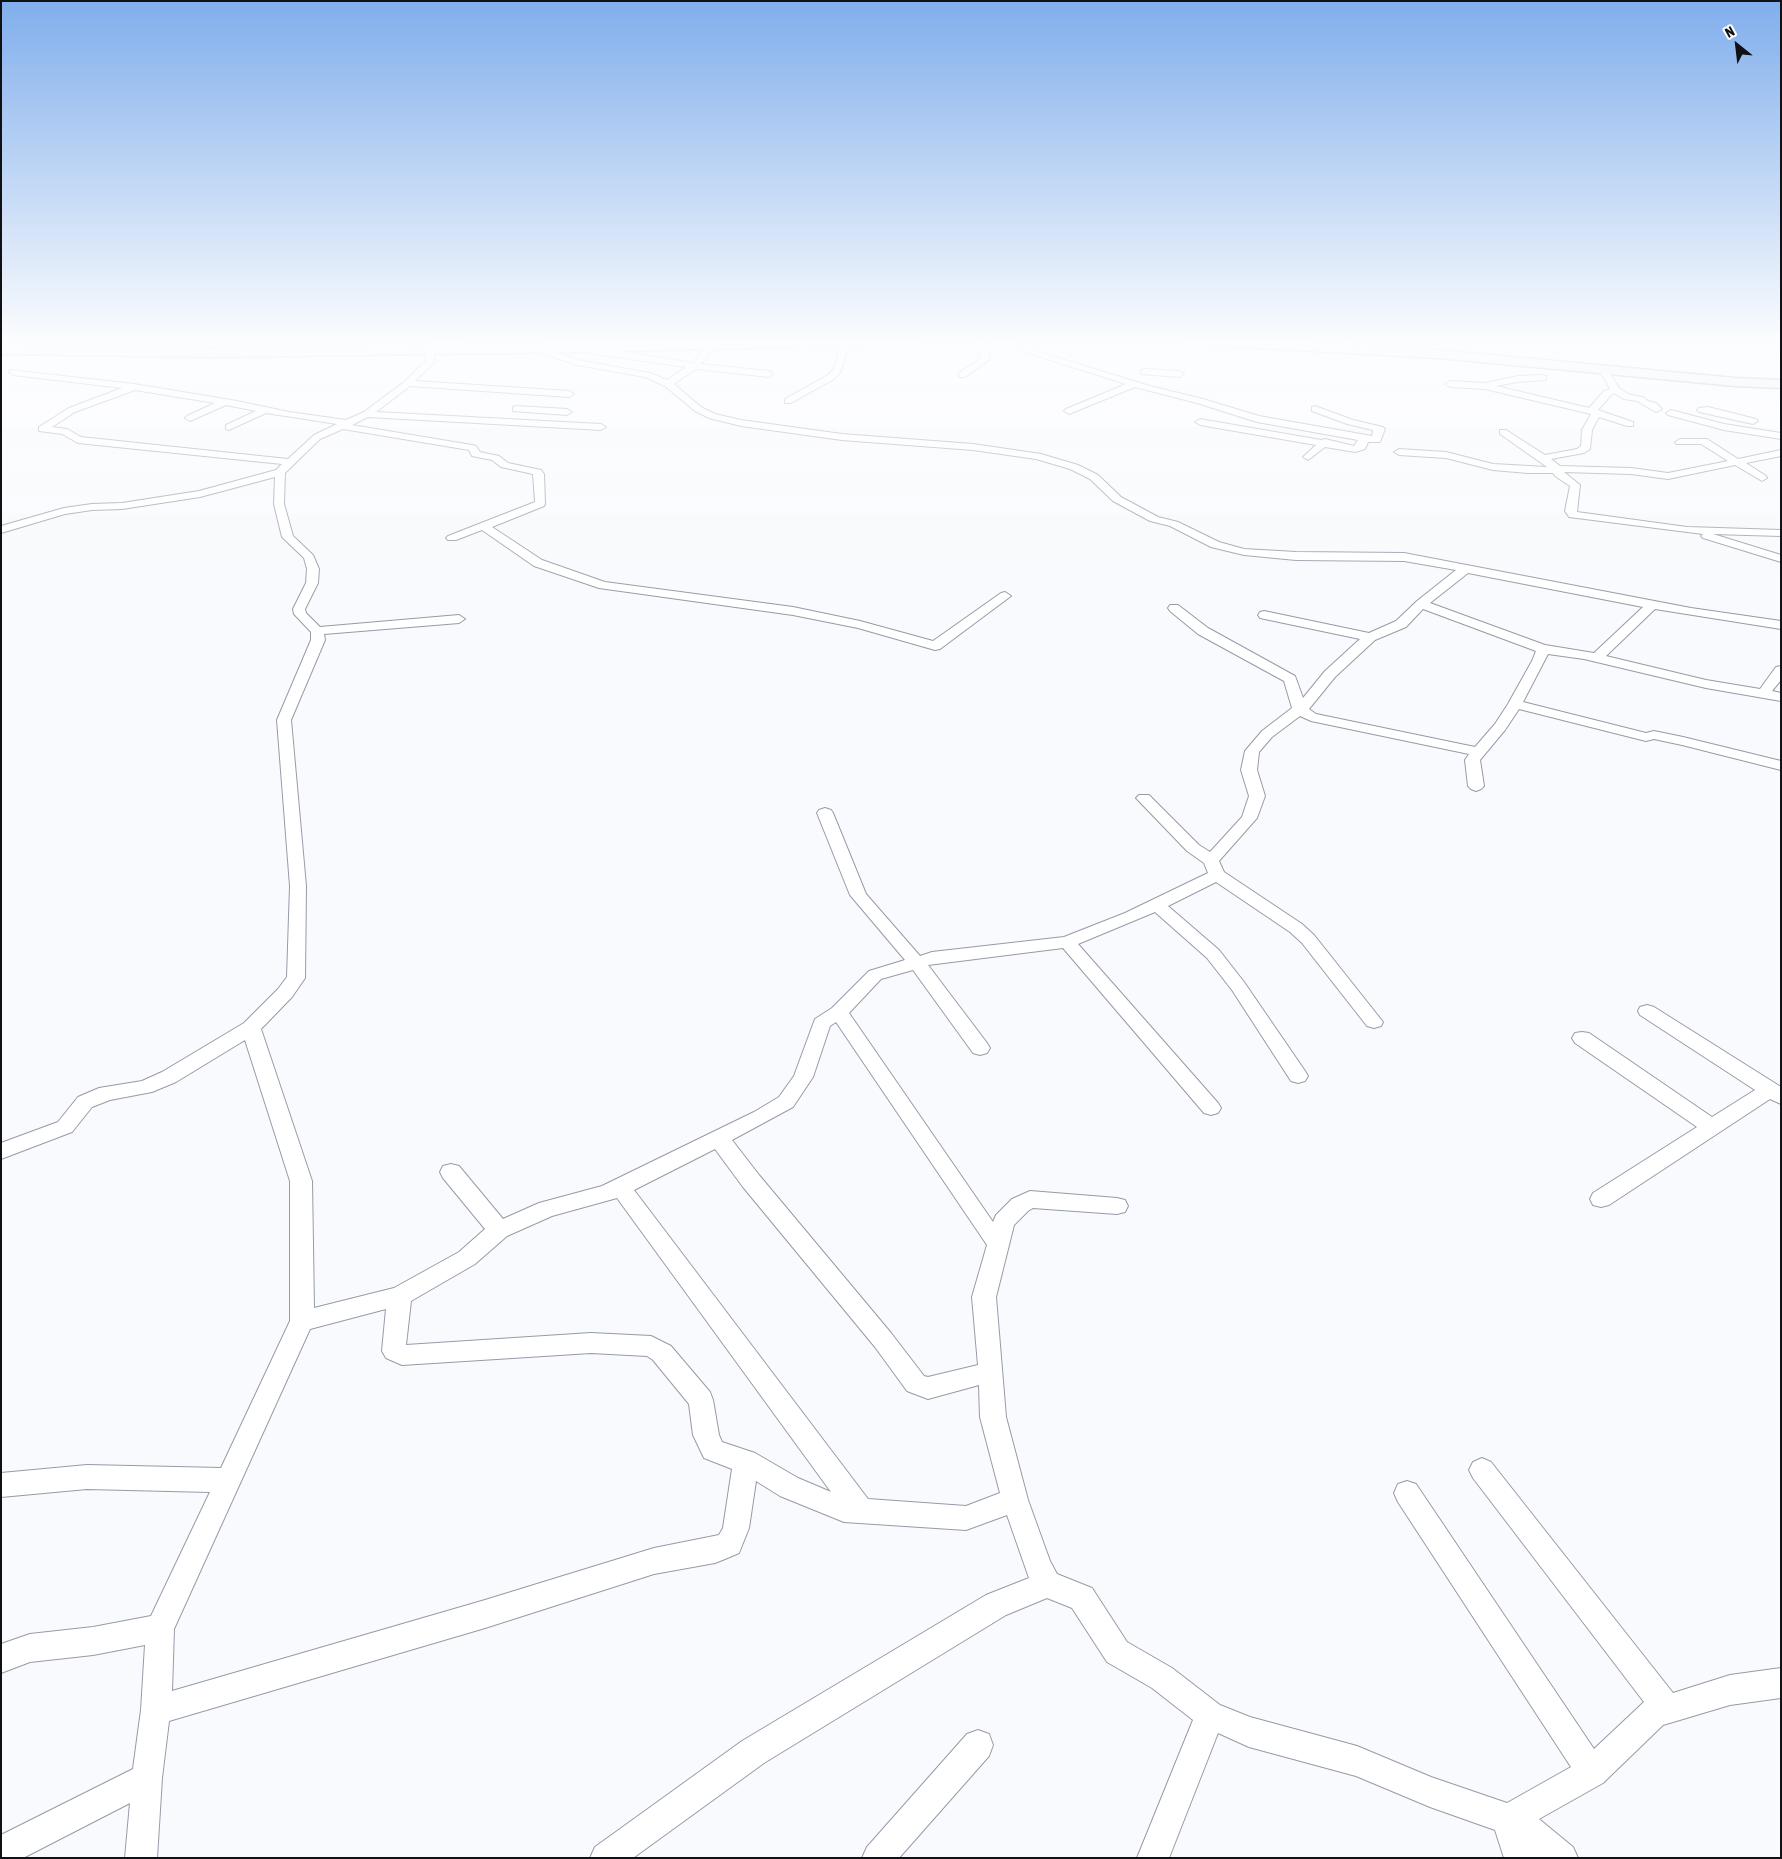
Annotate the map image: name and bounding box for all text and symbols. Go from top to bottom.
north arrow [1712,20,1762,70]
text: N [1722,23,1737,41]

